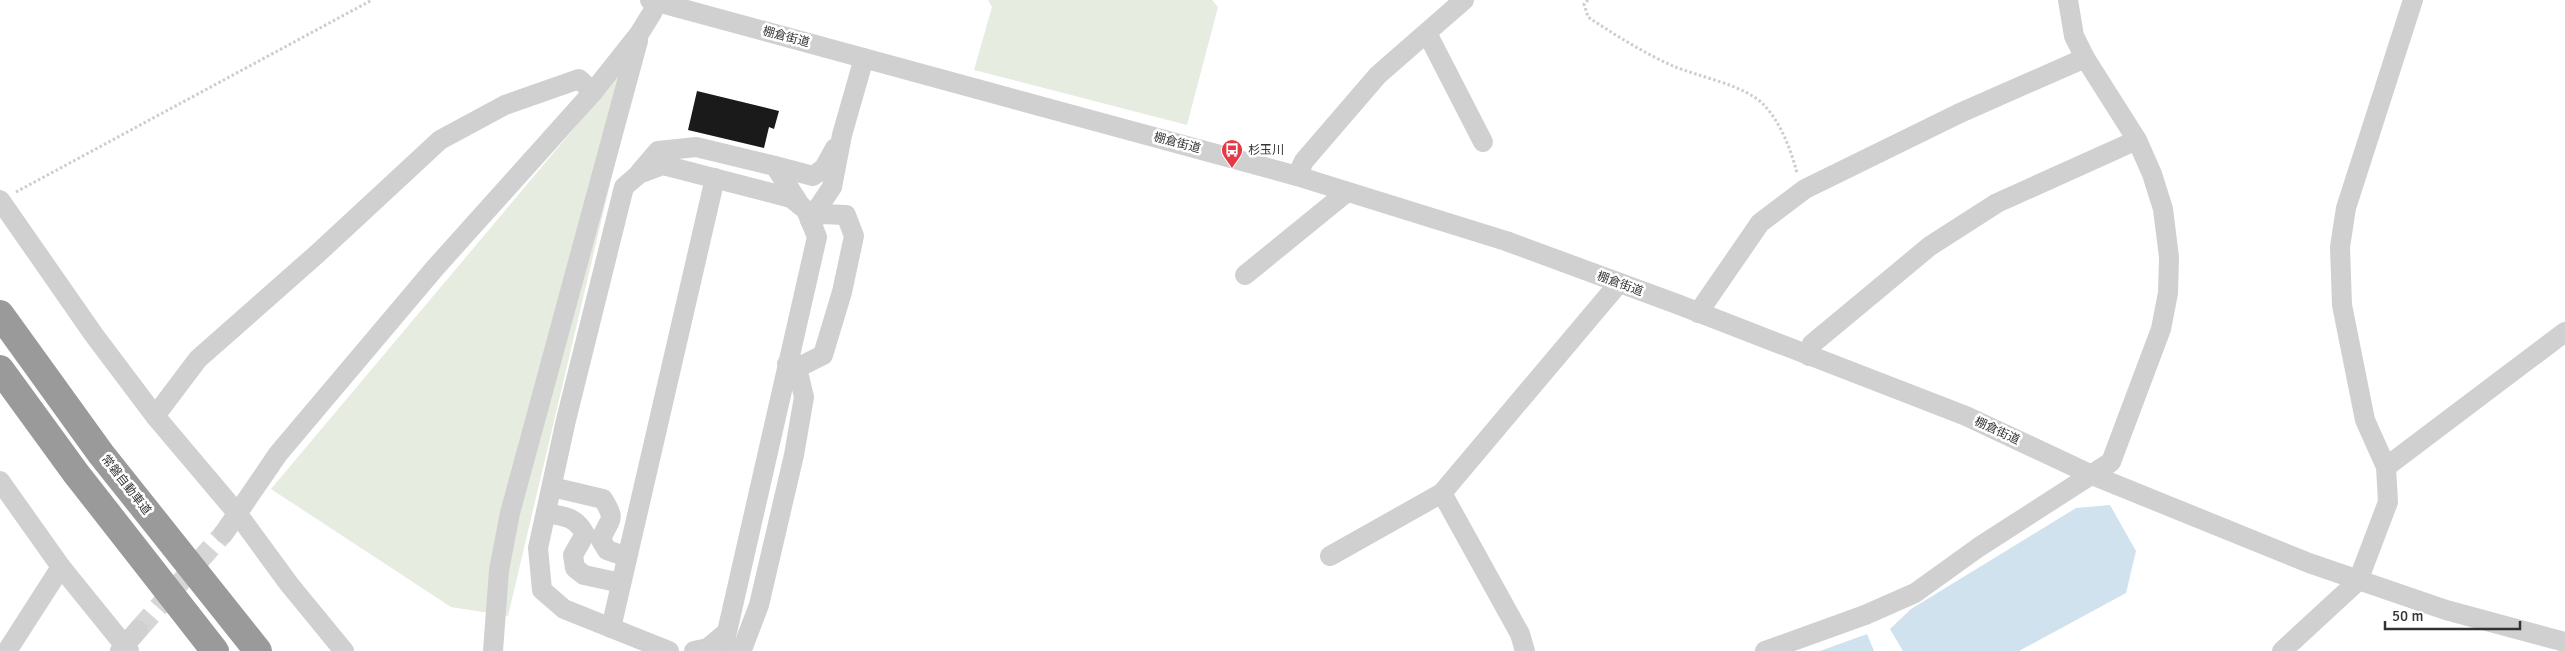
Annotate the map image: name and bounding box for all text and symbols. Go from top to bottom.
street label: 棚倉街道 [761,24,811,50]
street label: 棚倉街道 [1152,130,1202,156]
bus stop icon: 杉玉川 [1220,138,1244,169]
place label: 杉玉川 [1248,143,1284,158]
street label: 棚倉街道 [1595,269,1645,299]
street label: 棚倉街道 [1972,414,2022,448]
street label: 常磐自動車道 [98,452,154,518]
scale bar [2385,598,2520,630]
text: 50 m [2392,607,2423,625]

